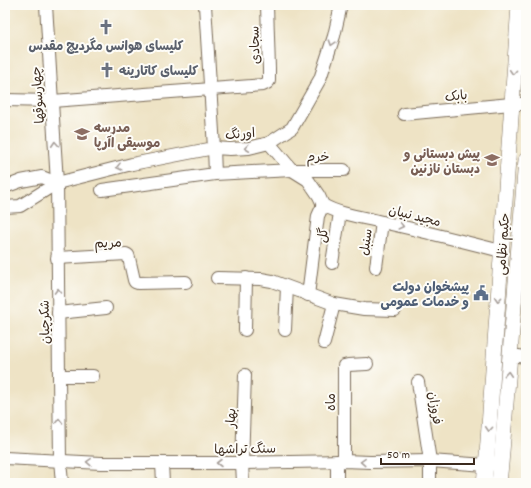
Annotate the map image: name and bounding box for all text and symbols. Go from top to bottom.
church icon: کلیسای هوانس مگردیچ مقدس [97,18,115,36]
street label: سجادی [246,25,267,64]
place label: کلیسای هوانس مگردیچ مقدس [29,37,184,57]
one-way arrow [328,39,336,46]
church icon: کلیسای کاتارینه [98,61,116,79]
place label: کلیسای کاتارینه [119,63,198,82]
street label: چهارسوقها [28,65,51,124]
one-way arrow [509,69,518,75]
street label: بابک [444,87,468,108]
place label: مدرسه موسیقی اآرپا [94,120,160,154]
school or university icon: مدرسه موسیقی اآرپا [73,125,91,143]
street label: اورنگ [224,125,256,146]
one-way arrow [50,141,59,147]
one-way arrow [244,143,251,152]
place label: پیش دبستانی و دبستان نازنین [403,146,480,180]
street label: خرم [306,149,330,168]
school or university icon: پیش دبستانی و دبستان نازنین [483,151,501,169]
one-way arrow [116,163,123,171]
street label: مجید نبیان [386,202,442,233]
street label: حکیم نظامی [493,212,516,276]
one-way arrow [398,222,404,230]
street label: گل [314,226,335,244]
street label: سنبل [356,228,379,257]
street label: مریم [94,235,122,254]
place label: پیشخوان دولت و خدمات عمومی [380,279,469,313]
public building icon: پیشخوان دولت و خدمات عمومی [472,284,490,302]
one-way arrow [54,288,62,294]
one-way arrow [494,296,503,302]
street label: شکرچیان [37,300,56,344]
one-way arrow [504,371,513,377]
street label: فروزان [422,390,446,426]
street label: ماه [323,393,342,411]
street label: بهار [223,408,242,429]
one-way arrow [55,418,64,424]
one-way arrow [484,426,493,432]
street label: سنگ تراشها [214,440,276,461]
scale bar [381,440,474,466]
text: 50 m [387,447,410,464]
one-way arrow [360,457,366,466]
one-way arrow [86,458,92,466]
one-way arrow [216,459,222,467]

